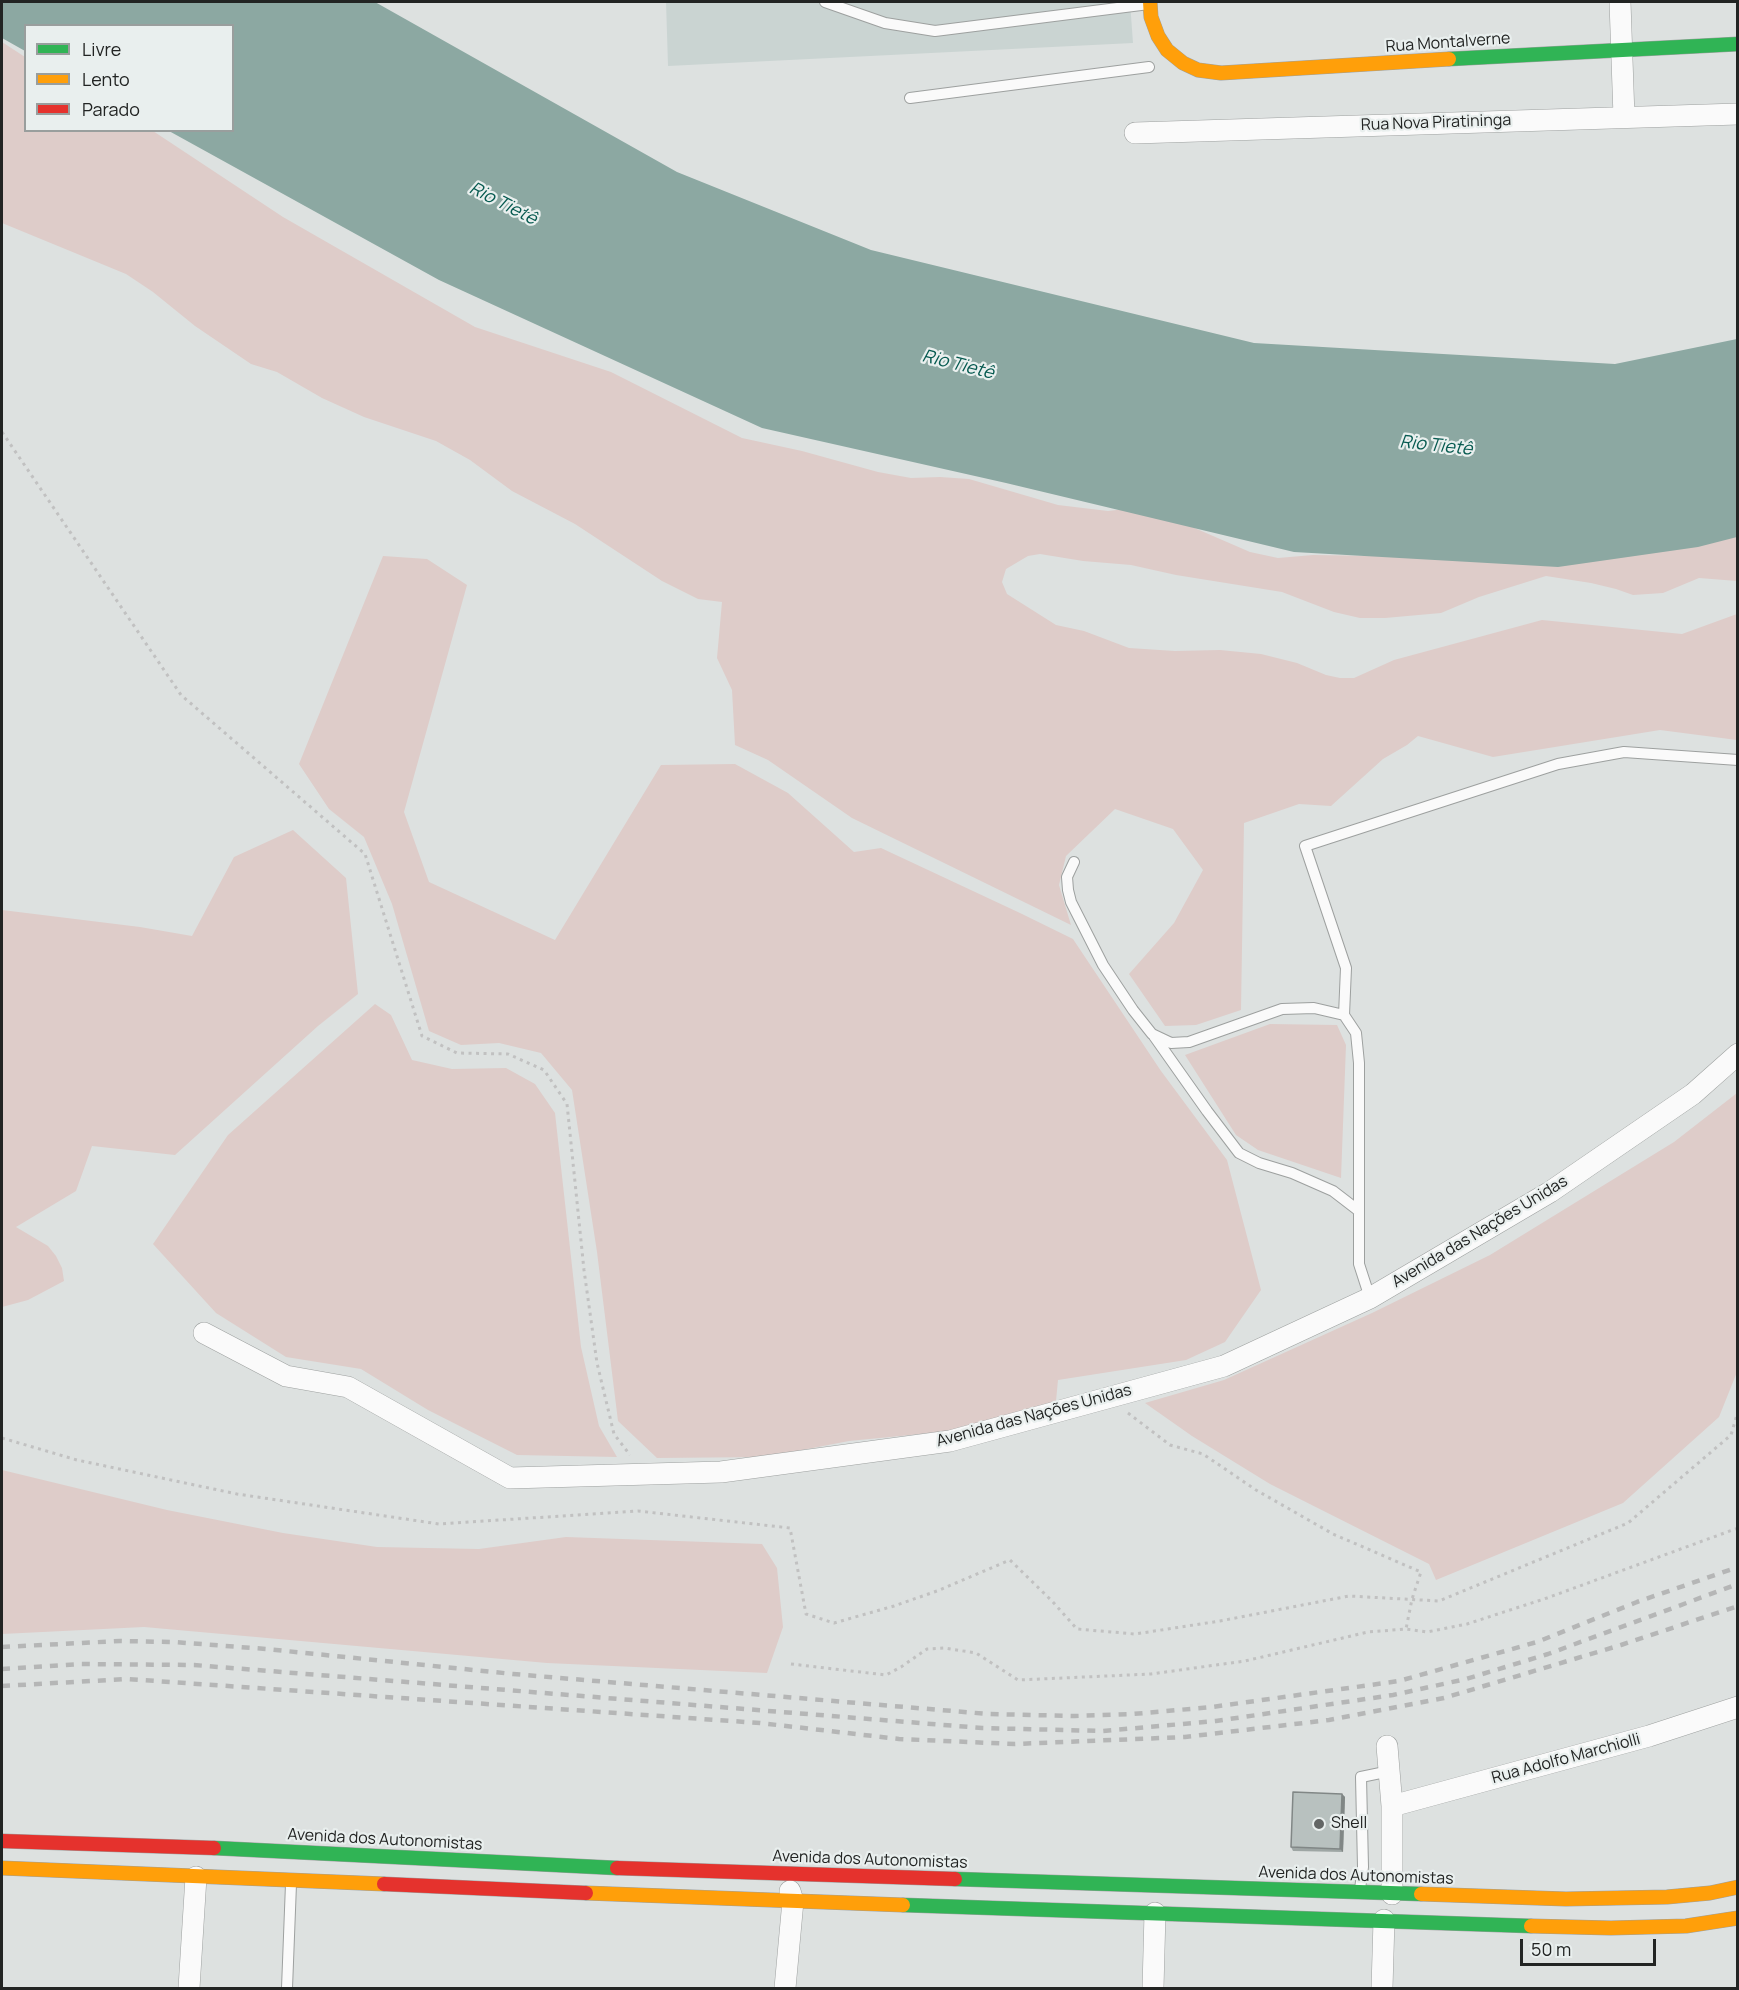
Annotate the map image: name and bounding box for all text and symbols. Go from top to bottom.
legend [24,24,234,132]
street label: Rua Montalverne [1385,29,1511,57]
text: Livre [82,37,121,61]
text: Lento [82,67,130,91]
text: Parado [82,97,140,121]
street label: Rua Nova Piratininga [1360,111,1512,135]
water label: Rio Tietê [466,178,540,230]
water label: Rio Tietê [920,346,996,384]
water label: Rio Tietê [1399,431,1473,461]
street label: Avenida das Nações Unidas [1389,1172,1571,1292]
street label: Avenida das Nações Unidas [934,1381,1134,1451]
street label: Rua Adolfo Marchiolli [1490,1730,1642,1788]
place label: Shell [1331,1814,1367,1834]
marker: Shell [1312,1817,1326,1831]
street label: Avenida dos Autonomistas [287,1825,483,1855]
street label: Avenida dos Autonomistas [772,1847,968,1873]
street label: Avenida dos Autonomistas [1258,1863,1454,1889]
scale bar [1523,1927,1660,1965]
text: 50 m [1531,1937,1571,1961]

